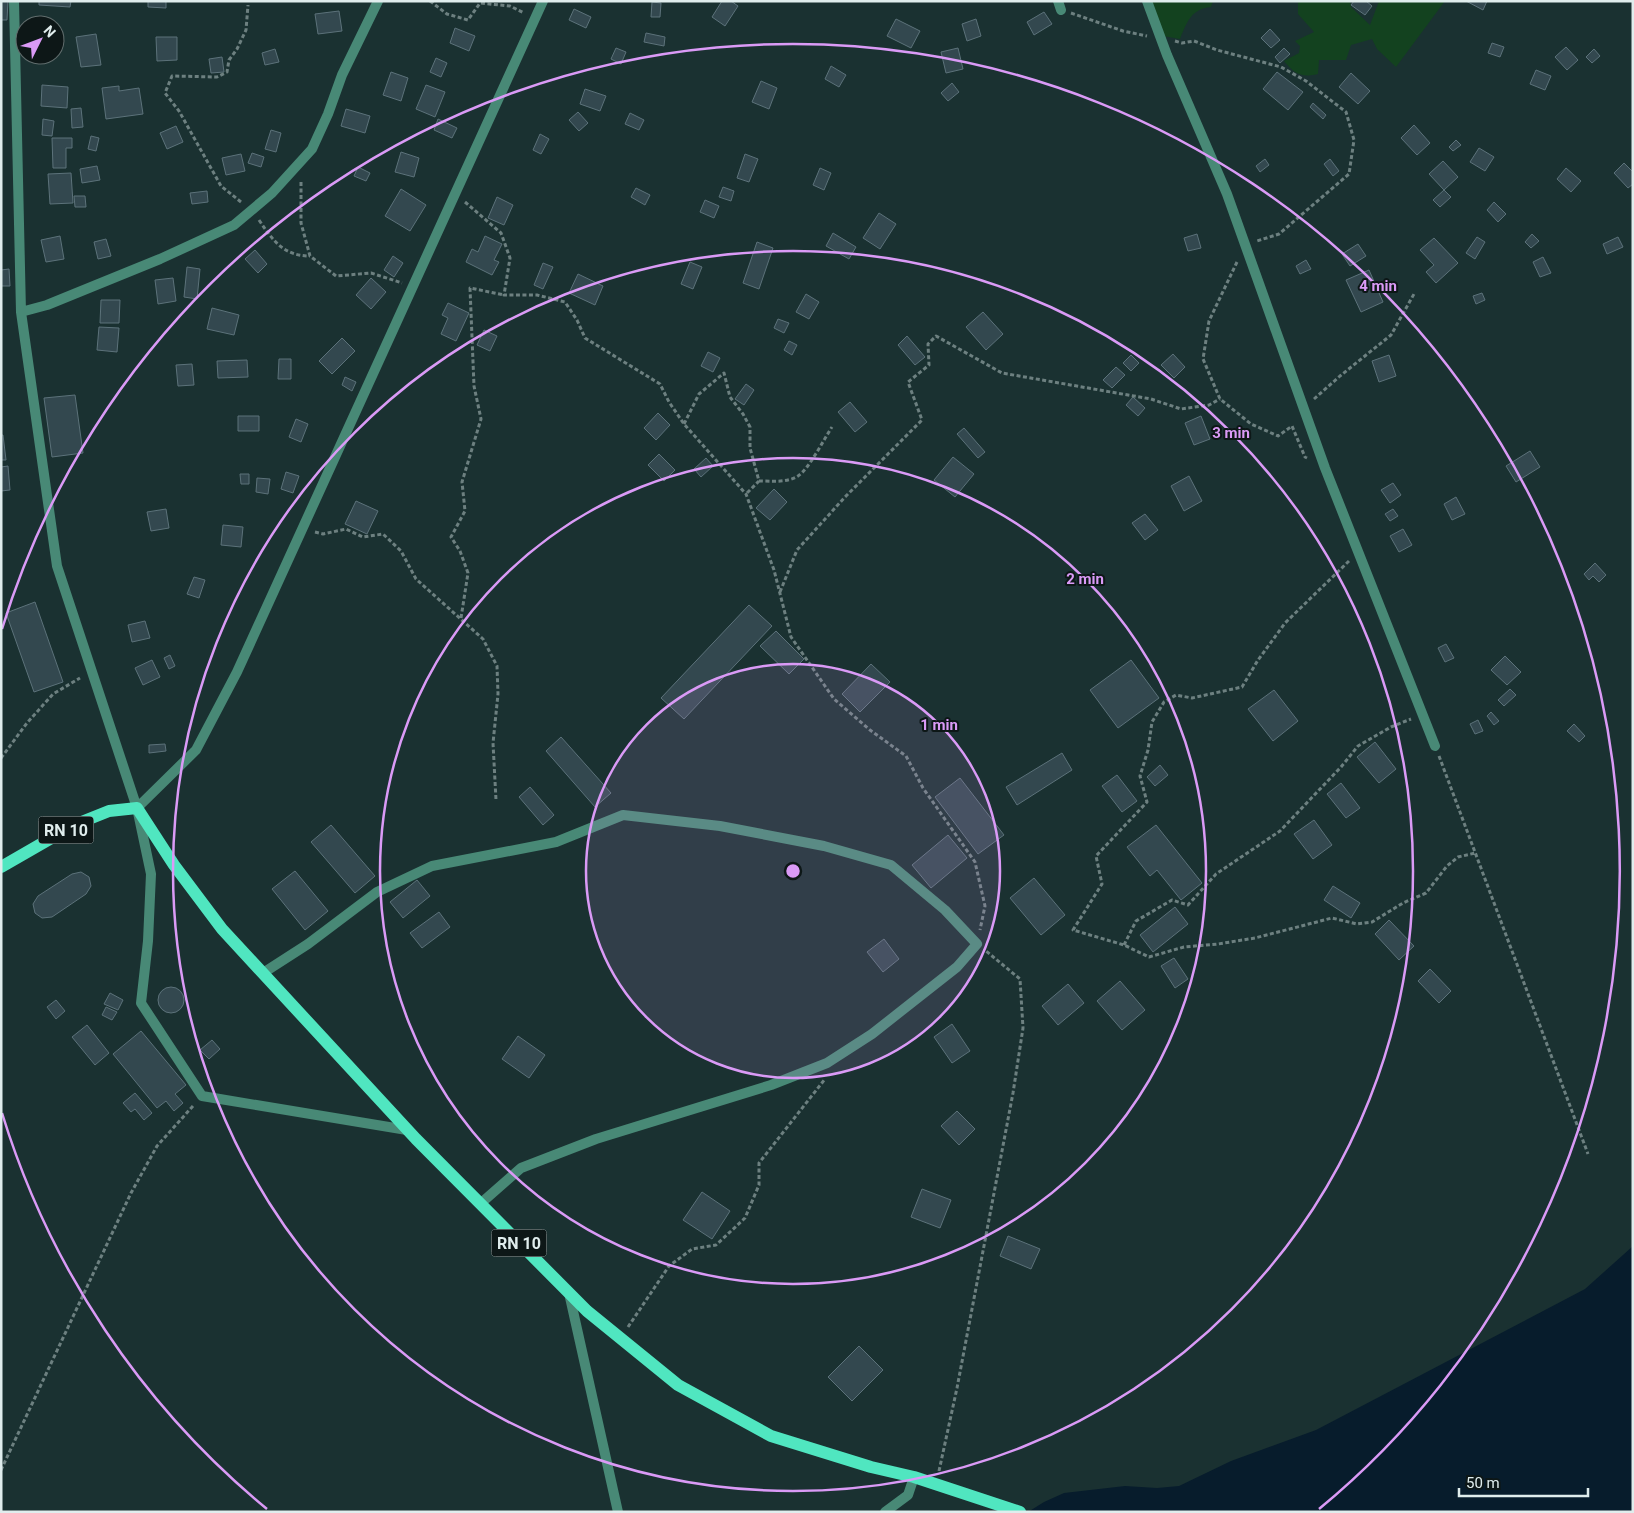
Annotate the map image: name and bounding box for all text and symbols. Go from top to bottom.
north arrow [15,15,65,65]
text: N [40,22,59,40]
text: 4 min [1359,277,1397,295]
text: 3 min [1212,424,1250,442]
text: 2 min [1066,570,1104,588]
text: 1 min [920,716,958,734]
road number: RN 10 [38,816,94,844]
centre of rings [784,862,802,880]
road number: RN 10 [492,1230,546,1256]
scale bar [1459,1466,1588,1498]
text: 50 m [1466,1474,1500,1492]

